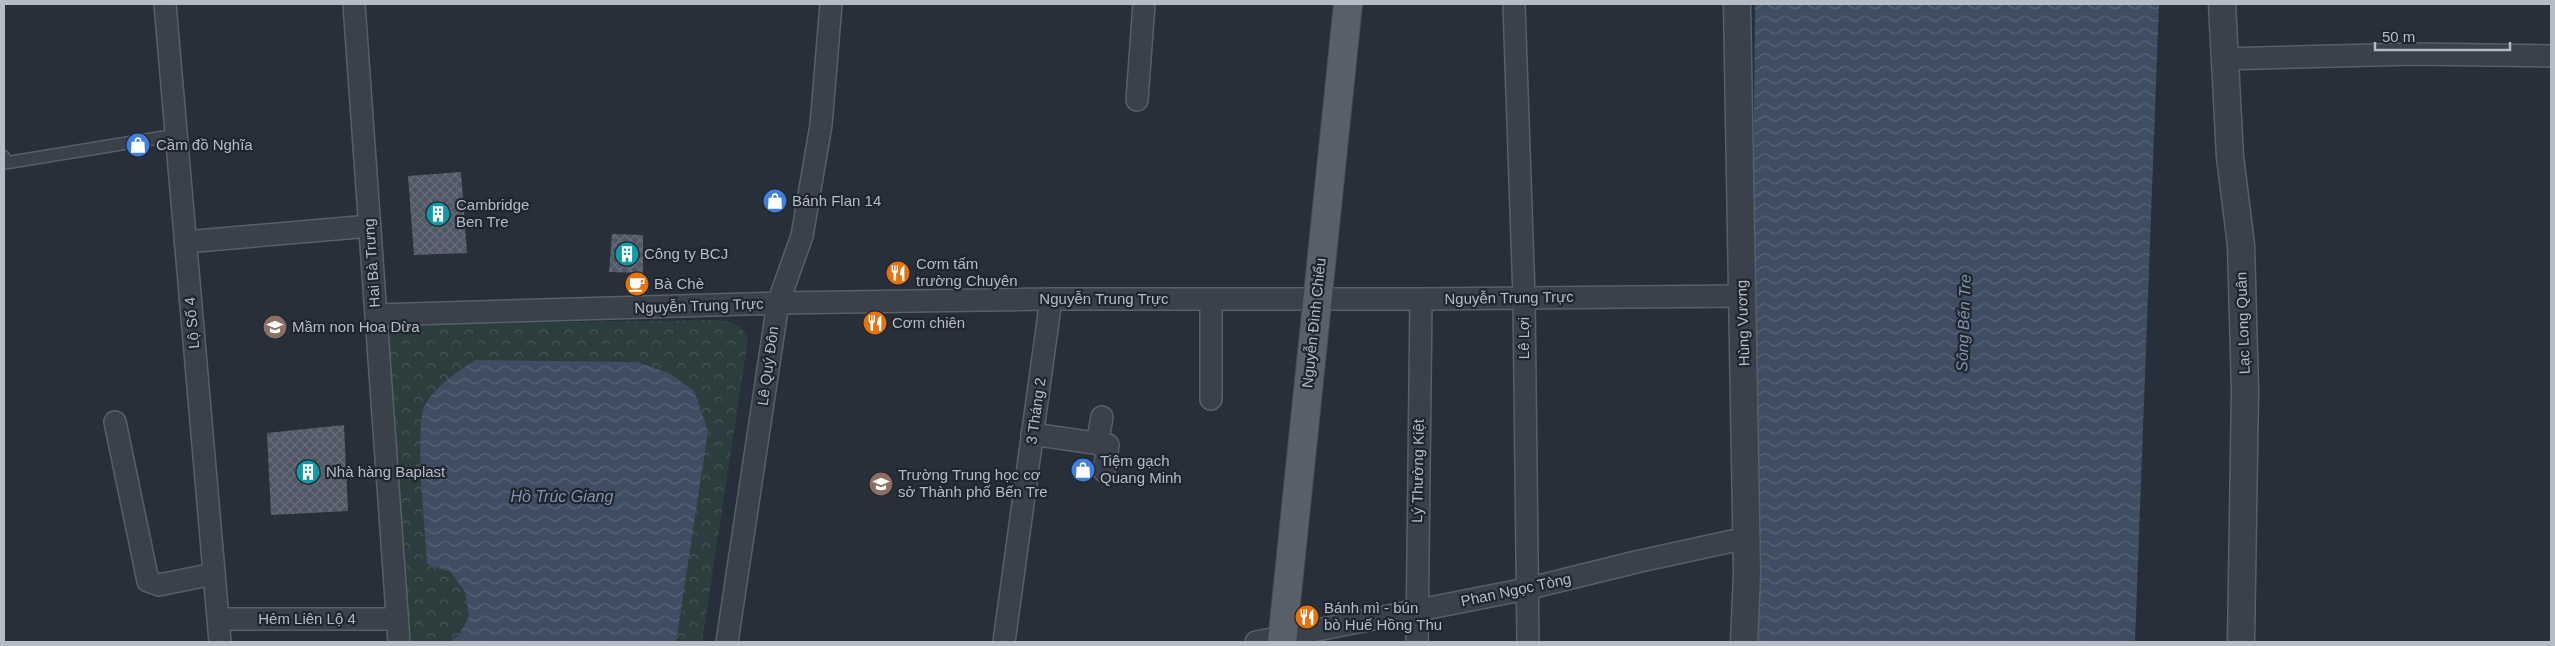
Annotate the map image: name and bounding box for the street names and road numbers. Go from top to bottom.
street label: Hai Bà Trưng [360,218,383,308]
street label: Nguyễn Đình Chiểu [1298,257,1329,389]
street label: Lạc Long Quân [2232,271,2253,375]
street label: Hùng Vương [1732,279,1753,367]
street label: Nguyễn Trung Trực [1444,288,1574,307]
street label: Nguyễn Trung Trực [1039,290,1169,307]
street label: Nguyễn Trung Trực [634,295,764,316]
street label: Lộ Số 4 [181,297,202,350]
street label: Lê Lợi [1515,317,1532,359]
street label: Lê Quý Đôn [754,325,781,407]
street label: 3 Tháng 2 [1022,376,1049,445]
street label: Lý Thường Kiệt [1408,418,1427,523]
street label: Phan Ngọc Tòng [1459,570,1573,610]
street label: Hẻm Liên Lộ 4 [258,610,356,627]

